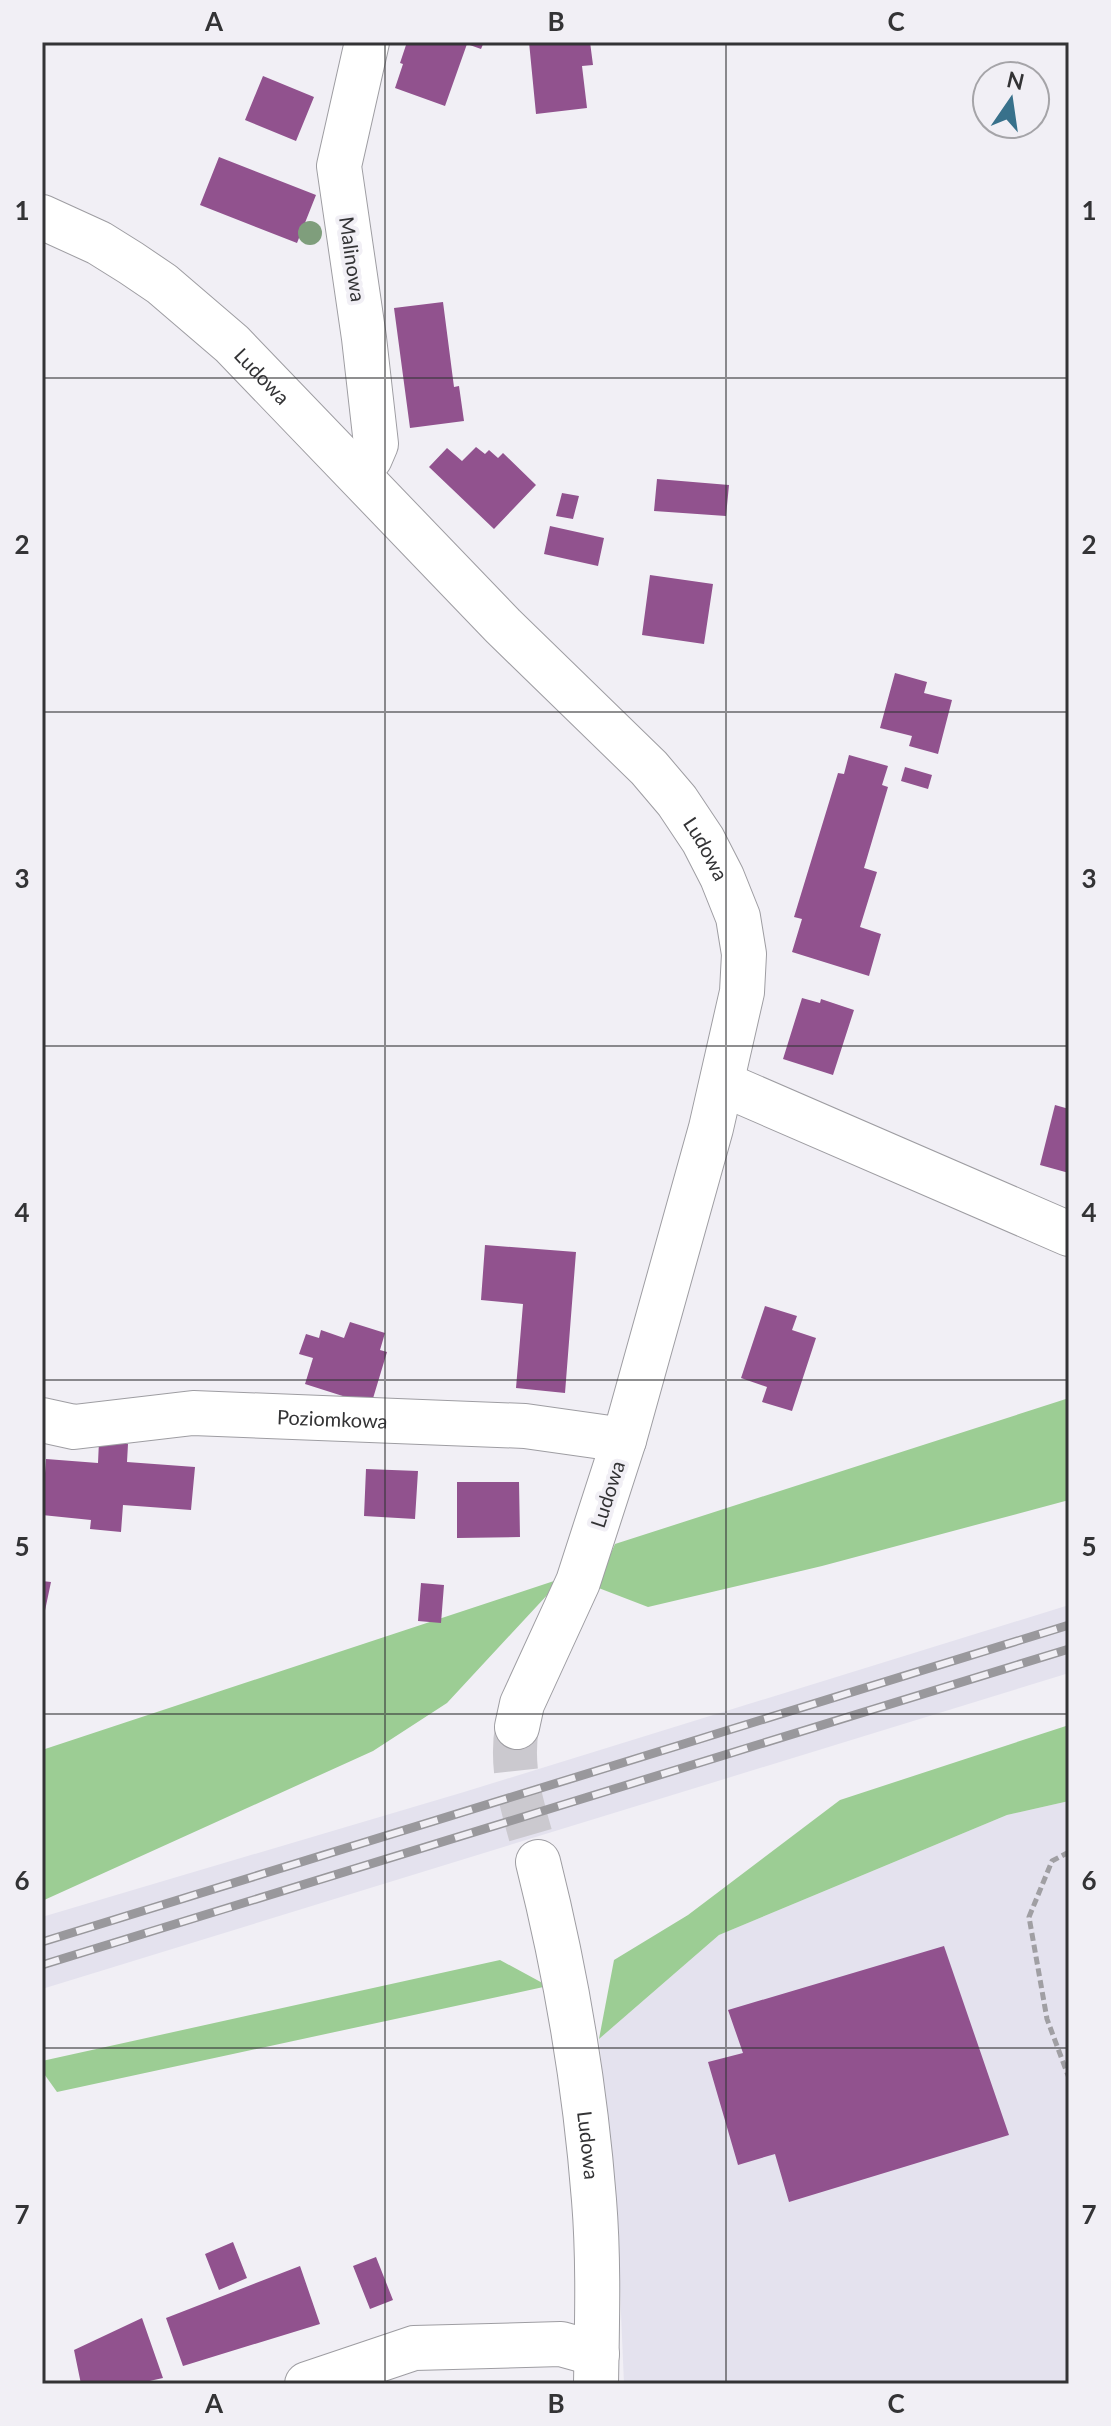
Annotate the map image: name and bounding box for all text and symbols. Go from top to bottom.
text: A [204,5,224,37]
text: B [547,5,565,37]
text: C [887,5,905,37]
north arrow [971,60,1051,140]
text: N [1004,65,1027,95]
text: 1 [14,194,30,226]
text: 1 [1081,194,1097,226]
street label: Malinowa [335,215,371,303]
street label: Ludowa [230,343,295,409]
text: 2 [14,528,30,560]
text: 2 [1081,528,1097,560]
street label: Ludowa [679,812,734,884]
text: 3 [14,862,30,894]
text: 3 [1081,862,1097,894]
text: 4 [14,1196,30,1228]
text: 4 [1081,1196,1097,1228]
street label: Poziomkowa [277,1404,388,1433]
street label: Ludowa [585,1458,629,1530]
text: 5 [14,1530,30,1562]
text: 5 [1081,1530,1097,1562]
text: 6 [14,1864,30,1896]
text: 6 [1081,1864,1097,1896]
street label: Ludowa [573,2110,604,2181]
text: 7 [14,2198,30,2230]
text: 7 [1081,2198,1097,2230]
text: A [204,2387,224,2419]
text: B [547,2387,565,2419]
text: C [887,2387,905,2419]

